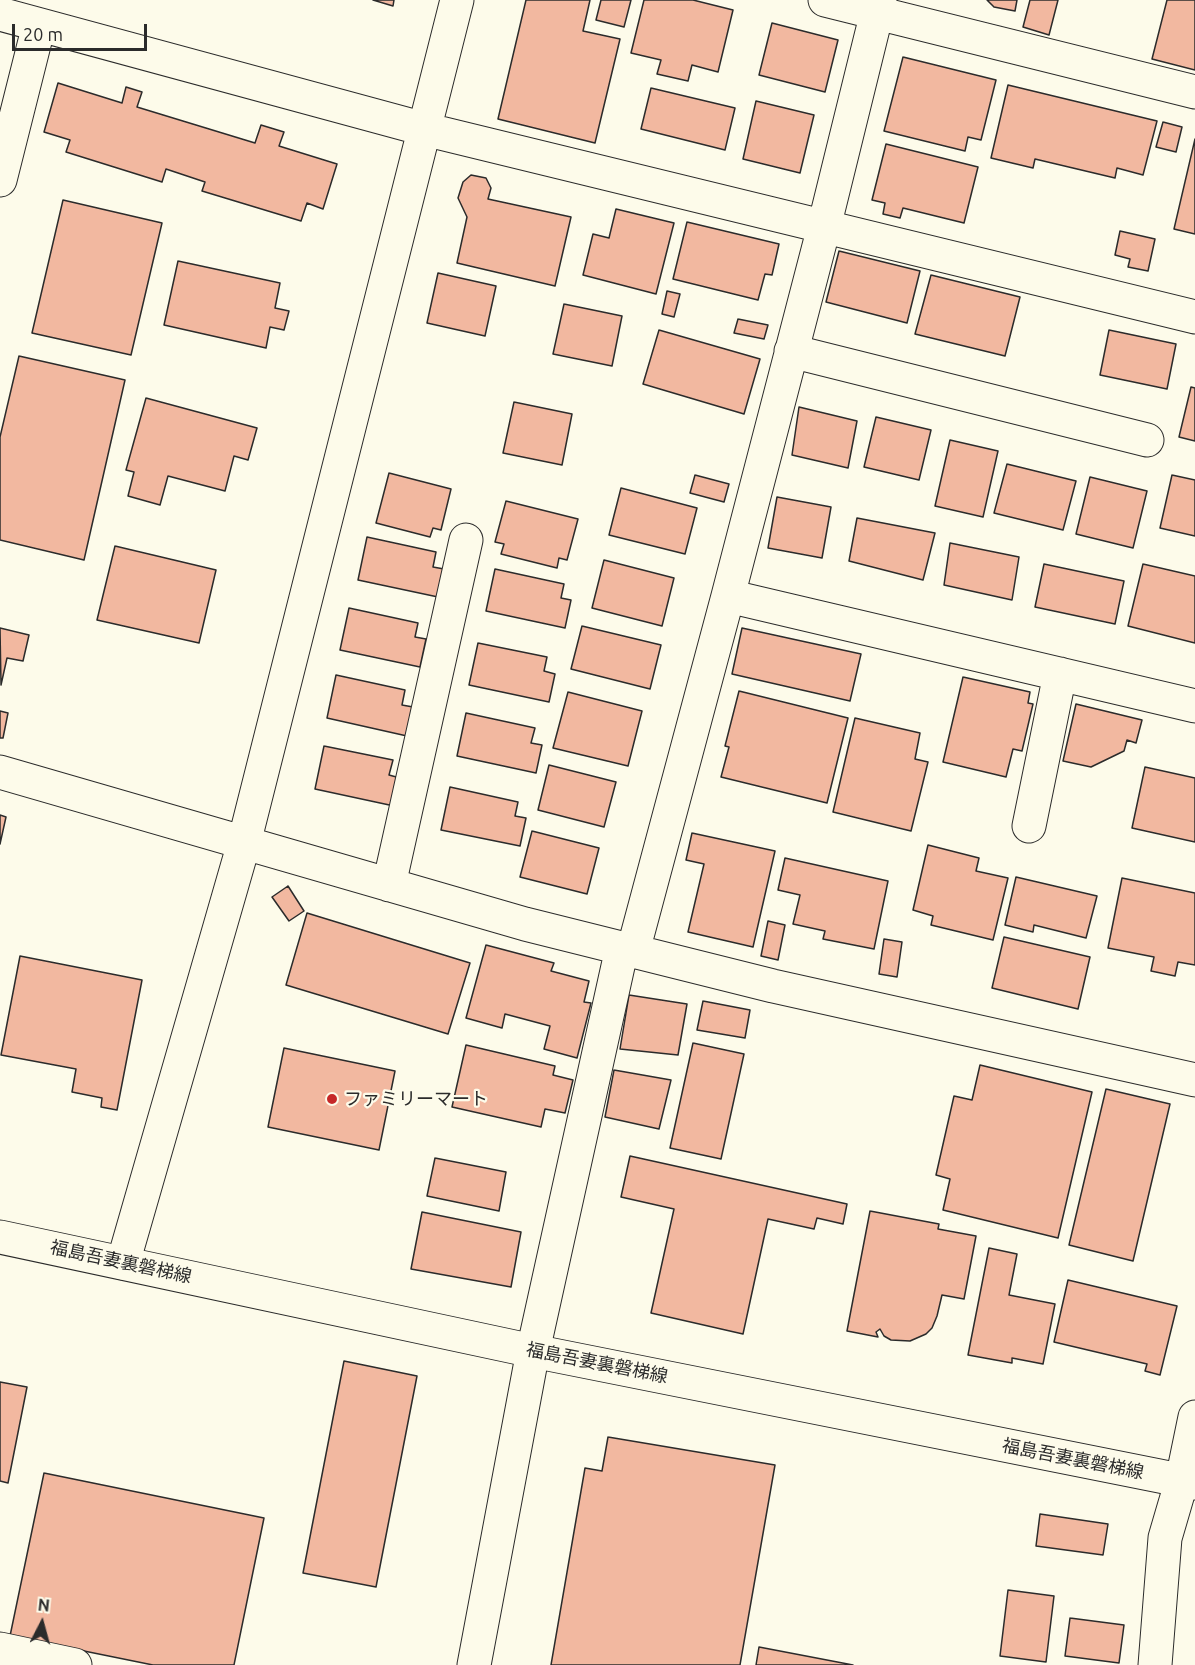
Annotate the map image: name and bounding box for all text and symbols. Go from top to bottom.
scale bar [15,12,150,50]
text: 20 m [23,24,63,44]
place label: ファミリーマート [344,1088,488,1110]
marker: ファミリーマート [325,1092,339,1106]
street label: 福島吾妻裏磐梯線 [48,1236,194,1288]
street label: 福島吾妻裏磐梯線 [524,1339,670,1387]
street label: 福島吾妻裏磐梯線 [1000,1435,1146,1483]
north arrow [12,1593,72,1653]
text: N [37,1596,51,1615]

